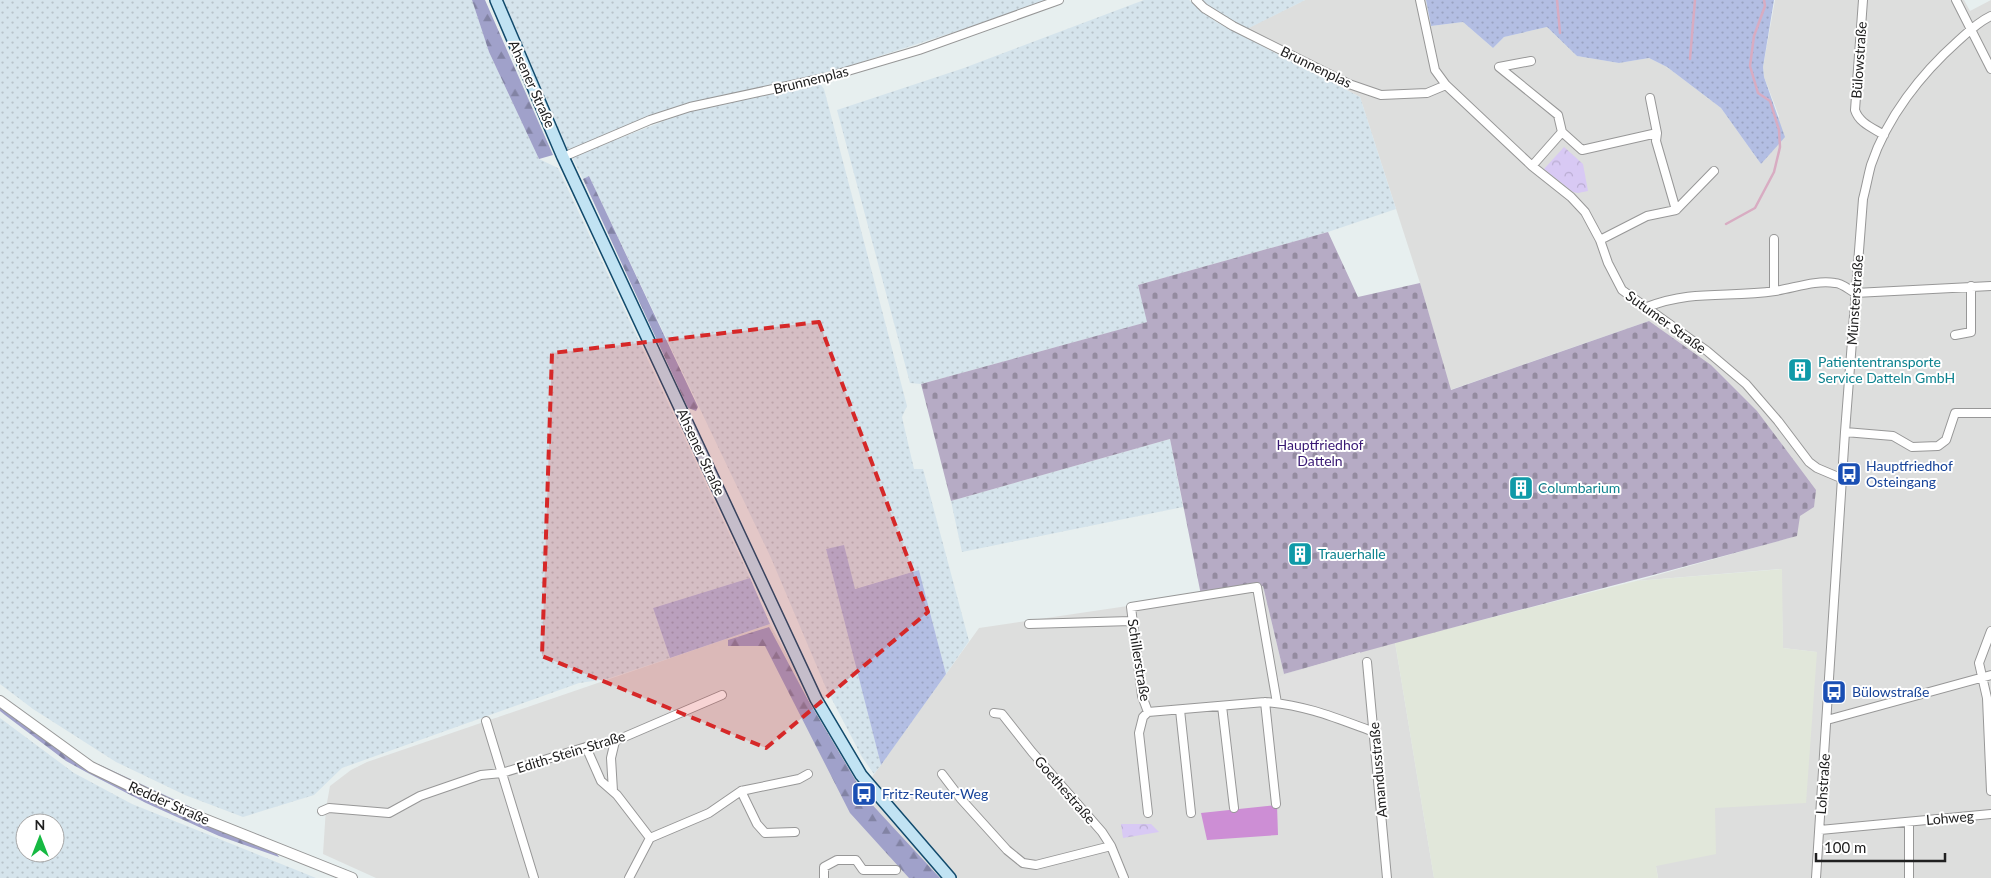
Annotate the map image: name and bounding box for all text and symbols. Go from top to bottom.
street label: Bülowstraße [1847,21,1870,99]
street label: Ahsener Straße [506,37,559,130]
street label: Brunnenplas [1278,42,1354,91]
street label: Brunnenplas [772,62,850,97]
street label: Münsterstraße [1843,254,1866,346]
street label: Sutumer Straße [1623,287,1710,356]
place label: Patiententransporte Service Datteln GmbH [1818,353,1955,386]
building icon: Patiententransporte Service Datteln GmbH [1787,357,1813,383]
street label: Ahsener Straße [674,406,729,498]
park label: Hauptfriedhof Datteln [1277,436,1363,469]
place label: Hauptfriedhof Osteingang [1866,457,1953,490]
bus stop icon: Hauptfriedhof Osteingang [1836,461,1862,487]
building icon: Columbarium [1508,475,1534,501]
place label: Columbarium [1538,479,1620,496]
building icon: Trauerhalle [1287,541,1313,567]
place label: Trauerhalle [1318,545,1386,562]
street label: Schillerstraße [1125,618,1154,702]
bus stop icon: Bülowstraße [1821,679,1847,705]
place label: Bülowstraße [1852,683,1929,700]
street label: Amandusstraße [1365,721,1390,819]
street label: Edith-Stein-Straße [514,727,627,776]
street label: Goethestraße [1031,752,1099,827]
street label: Lohstraße [1812,753,1833,815]
street label: Redder Straße [126,777,212,828]
bus stop icon: Fritz-Reuter-Weg [851,781,877,807]
place label: Fritz-Reuter-Weg [882,785,988,802]
street label: Lohweg [1925,807,1975,828]
north arrow [15,813,65,863]
text: N [35,816,45,833]
scale bar [1816,830,1945,862]
text: 100 m [1824,838,1866,856]

